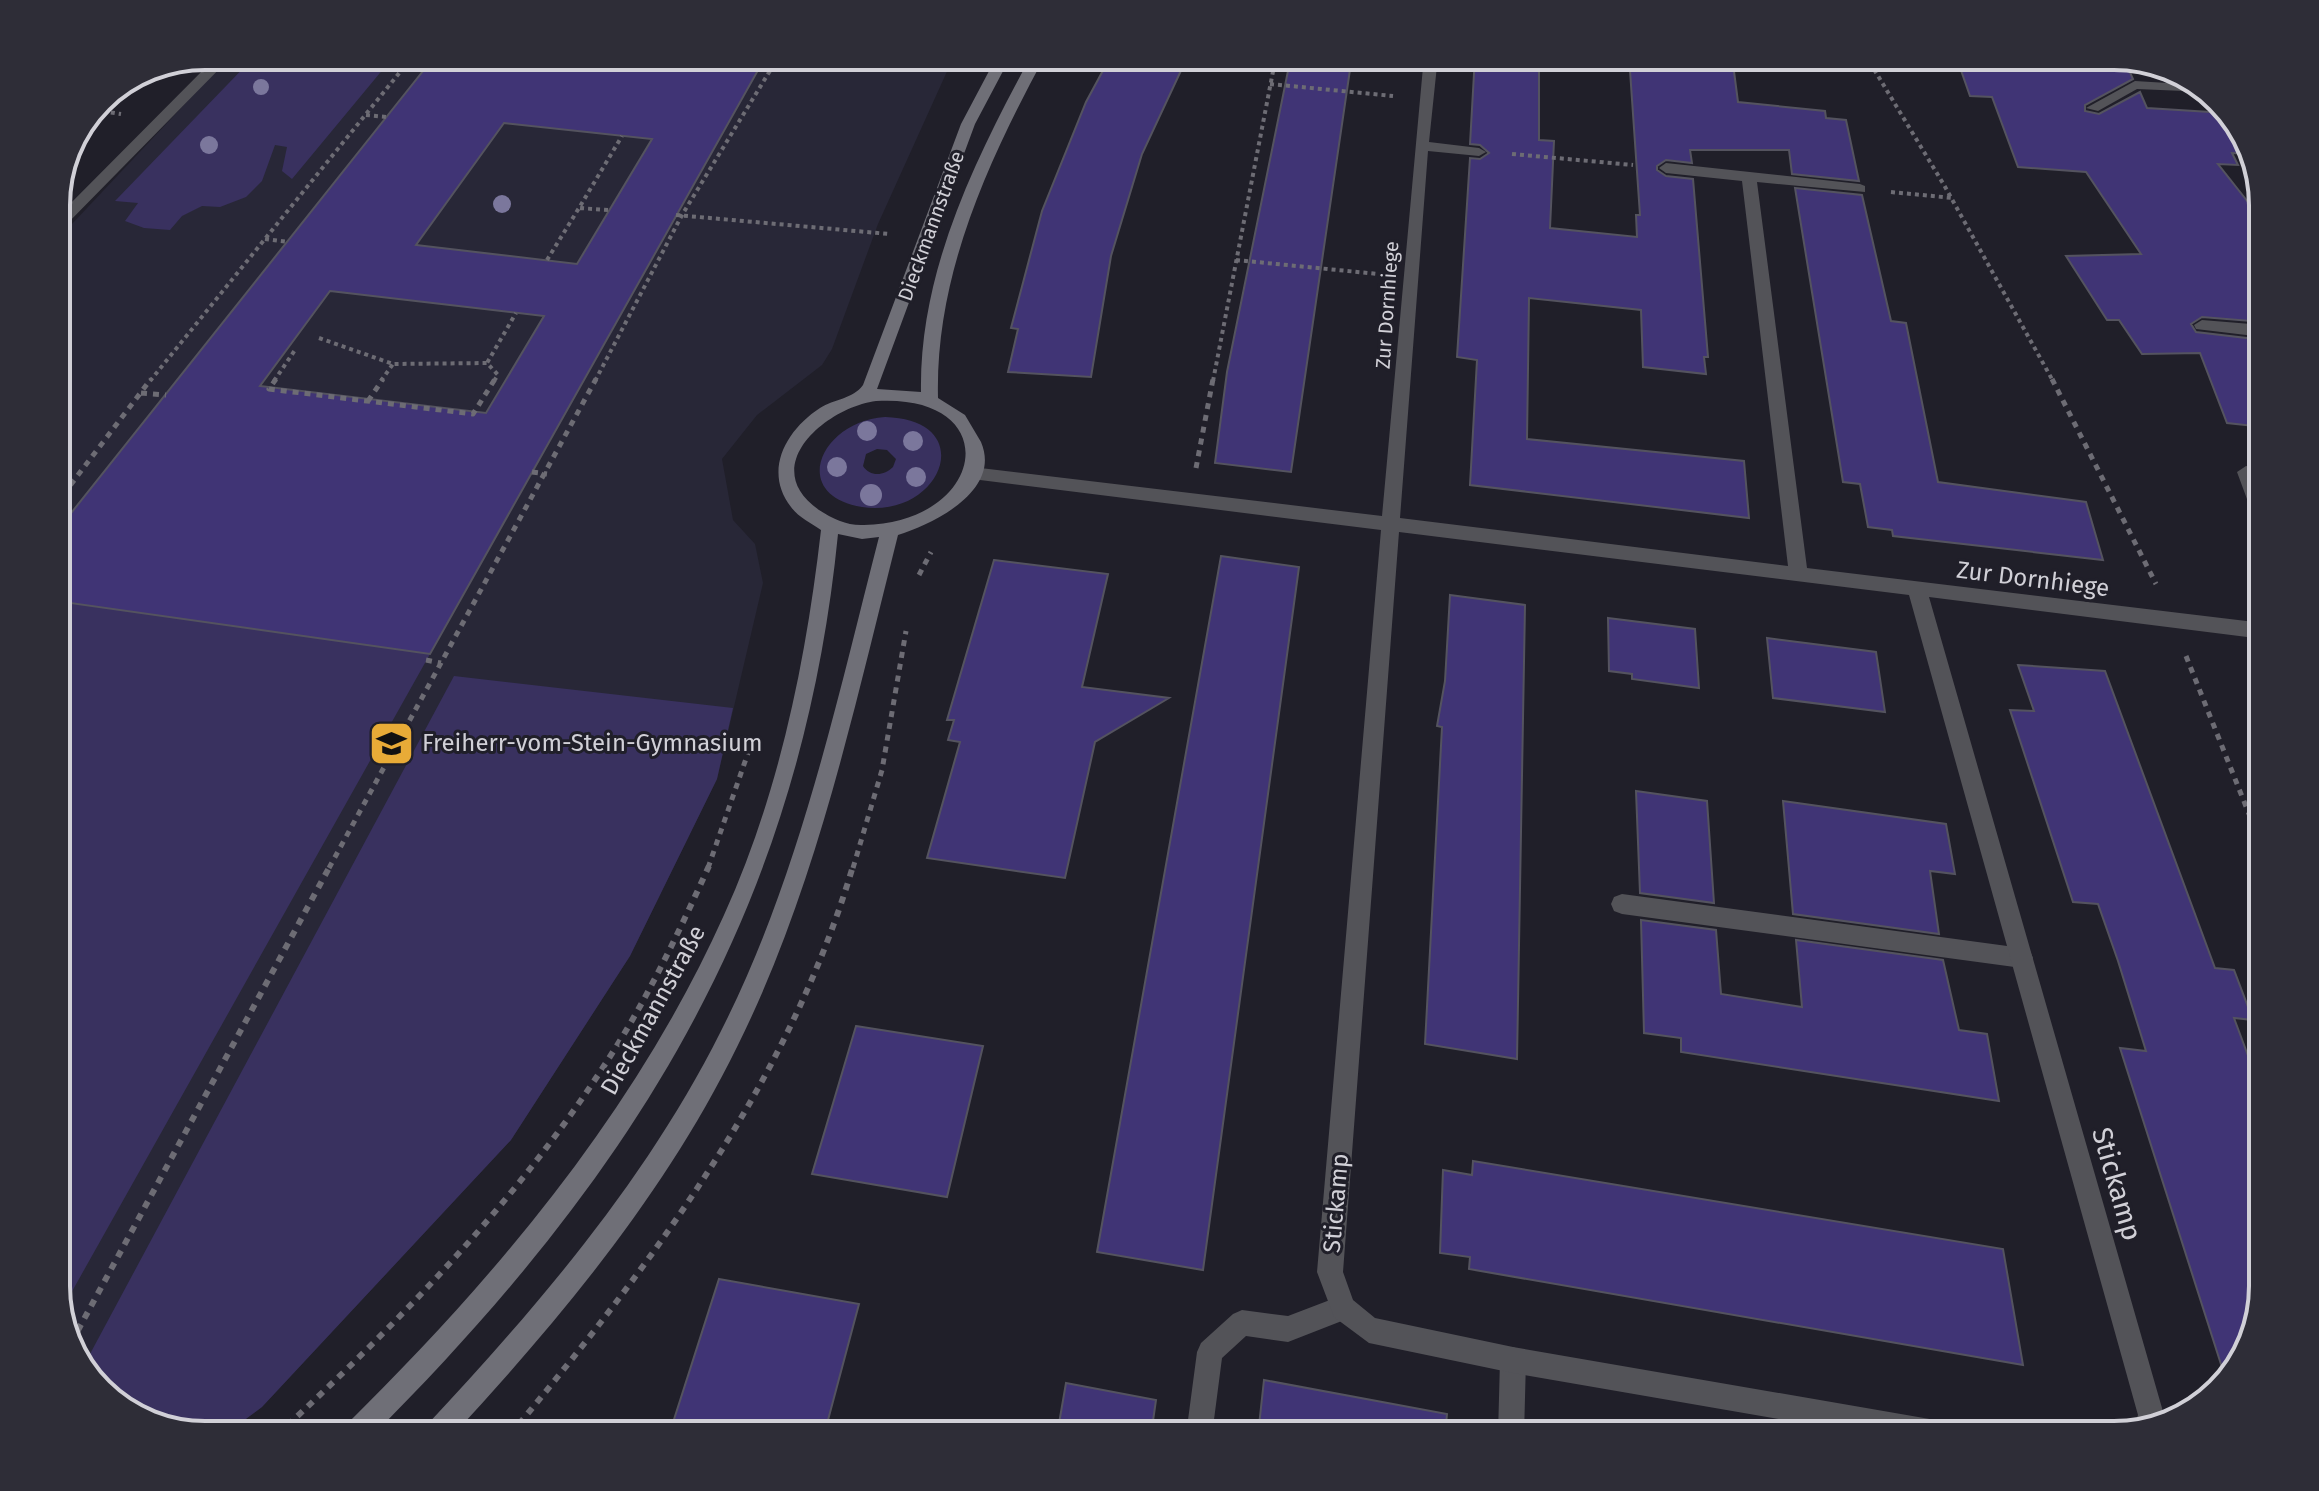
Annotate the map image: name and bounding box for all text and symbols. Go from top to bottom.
street label: Dieckmannstraße [893,148,969,304]
street label: Zur Dornhiege [1371,240,1403,370]
street label: Zur Dornhiege [1955,556,2111,602]
school or university icon: Freiherr-vom-Stein-Gymnasium [367,719,415,767]
place label: Freiherr-vom-Stein-Gymnasium [422,729,763,757]
street label: Dieckmannstraße [595,920,711,1100]
street label: Stickamp [2085,1123,2149,1245]
street label: Stickamp [1318,1152,1354,1254]

